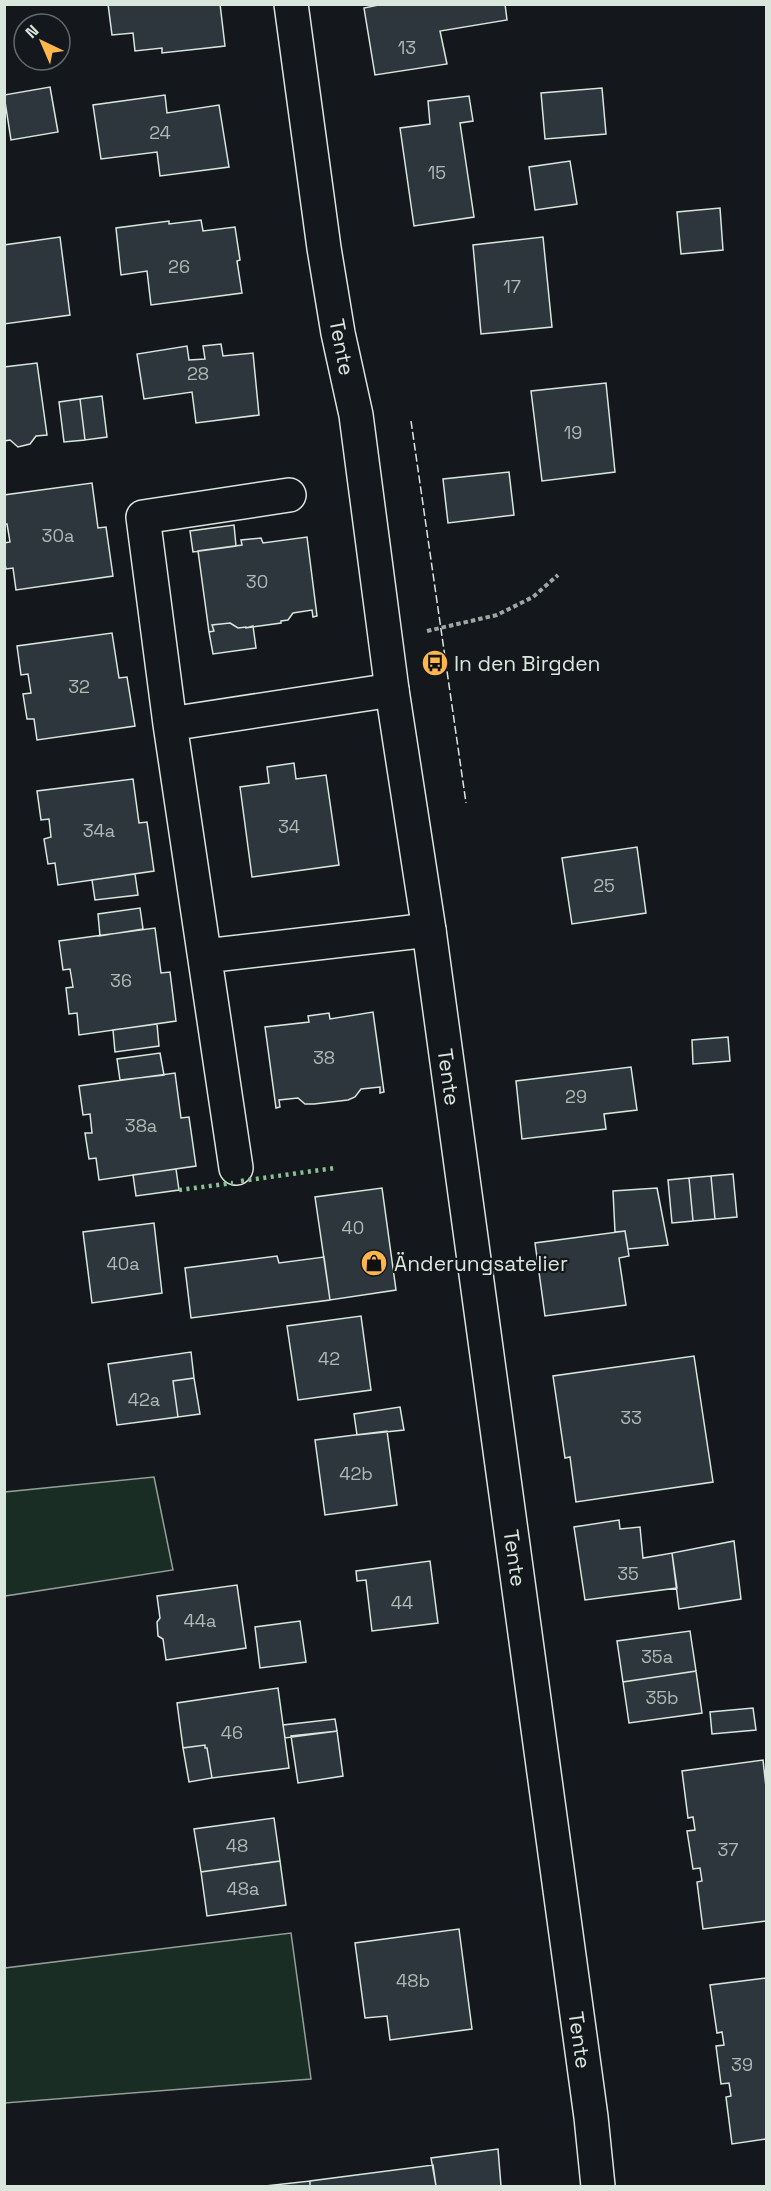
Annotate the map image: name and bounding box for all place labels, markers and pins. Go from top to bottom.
bus stop icon: In den Birgden [420,648,450,678]
place label: In den Birgden [454,650,601,677]
shop icon: Änderungsatelier [359,1248,389,1278]
place label: Änderungsatelier [394,1250,568,1277]

